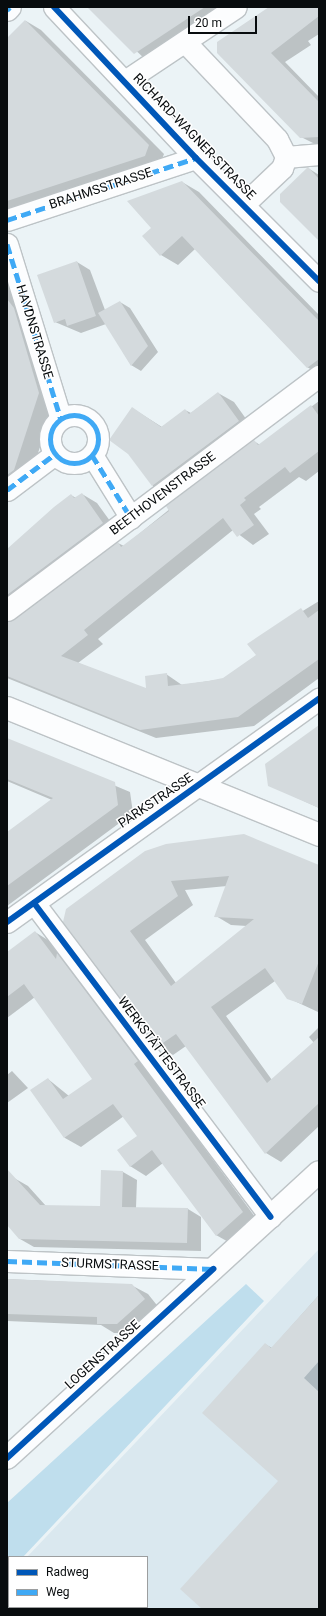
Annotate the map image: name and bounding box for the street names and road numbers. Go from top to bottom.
street label: RICHARD-WAGNER-STRASSE [129,71,259,203]
street label: BRAHMSSTRASSE [47,165,155,213]
street label: HAYDNSTRASSE [12,283,56,381]
street label: BEETHOVENSTRASSE [107,449,219,539]
street label: PARKSTRASSE [116,770,196,832]
street label: WERKSTÄTTESTRASSE [114,994,208,1112]
street label: STURMSTRASSE [61,1255,159,1275]
street label: LOGENSTRASSE [62,1317,144,1393]

